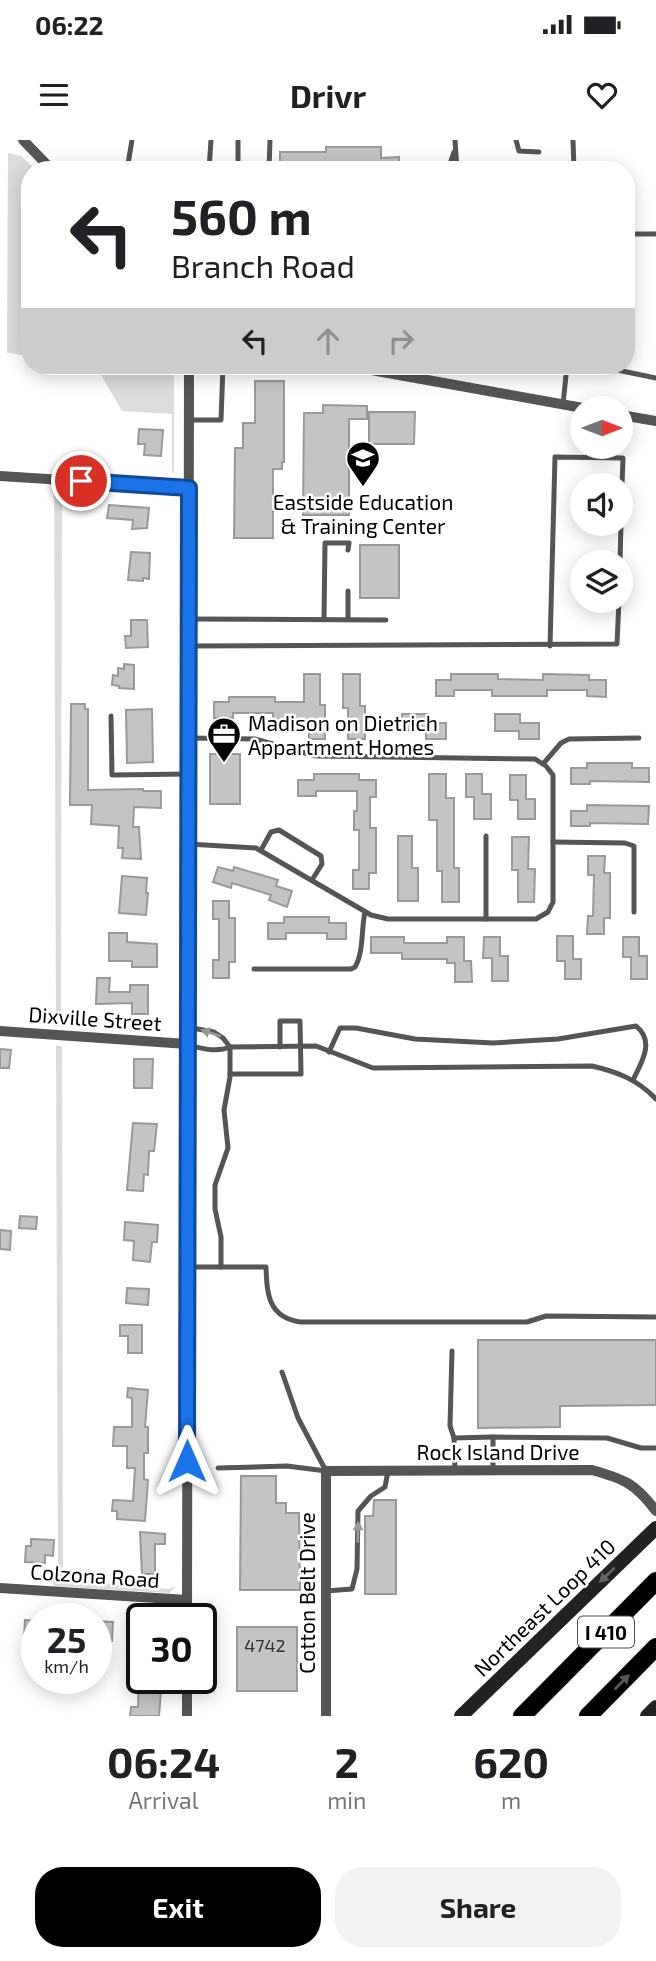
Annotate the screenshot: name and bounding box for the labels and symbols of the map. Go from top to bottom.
north arrow [570,396,634,458]
school or university icon: Eastside Education & Training Center [344,439,382,488]
pin [51,451,111,511]
place label: Eastside Education & Training Center [273,489,453,538]
place label: Madison on Dietrich Appartment Homes [248,710,438,759]
office icon: Madison on Dietrich Appartment Homes [205,715,243,764]
street label: Dixville Street [28,1001,162,1035]
one-way arrow [200,1028,221,1038]
position arrow [150,1424,224,1498]
street label: Rock Island Drive [417,1439,579,1464]
street label: Cotton Belt Drive [294,1512,319,1674]
one-way arrow [352,1521,363,1543]
street label: Northeast Loop 410 [468,1533,620,1681]
street label: Colzona Road [30,1558,160,1592]
one-way arrow [599,1567,616,1583]
speed limit sign: 30 [126,1603,217,1694]
road number: I 410 [578,1616,634,1648]
house number: 4742 [244,1634,286,1656]
one-way arrow [613,1674,630,1690]

